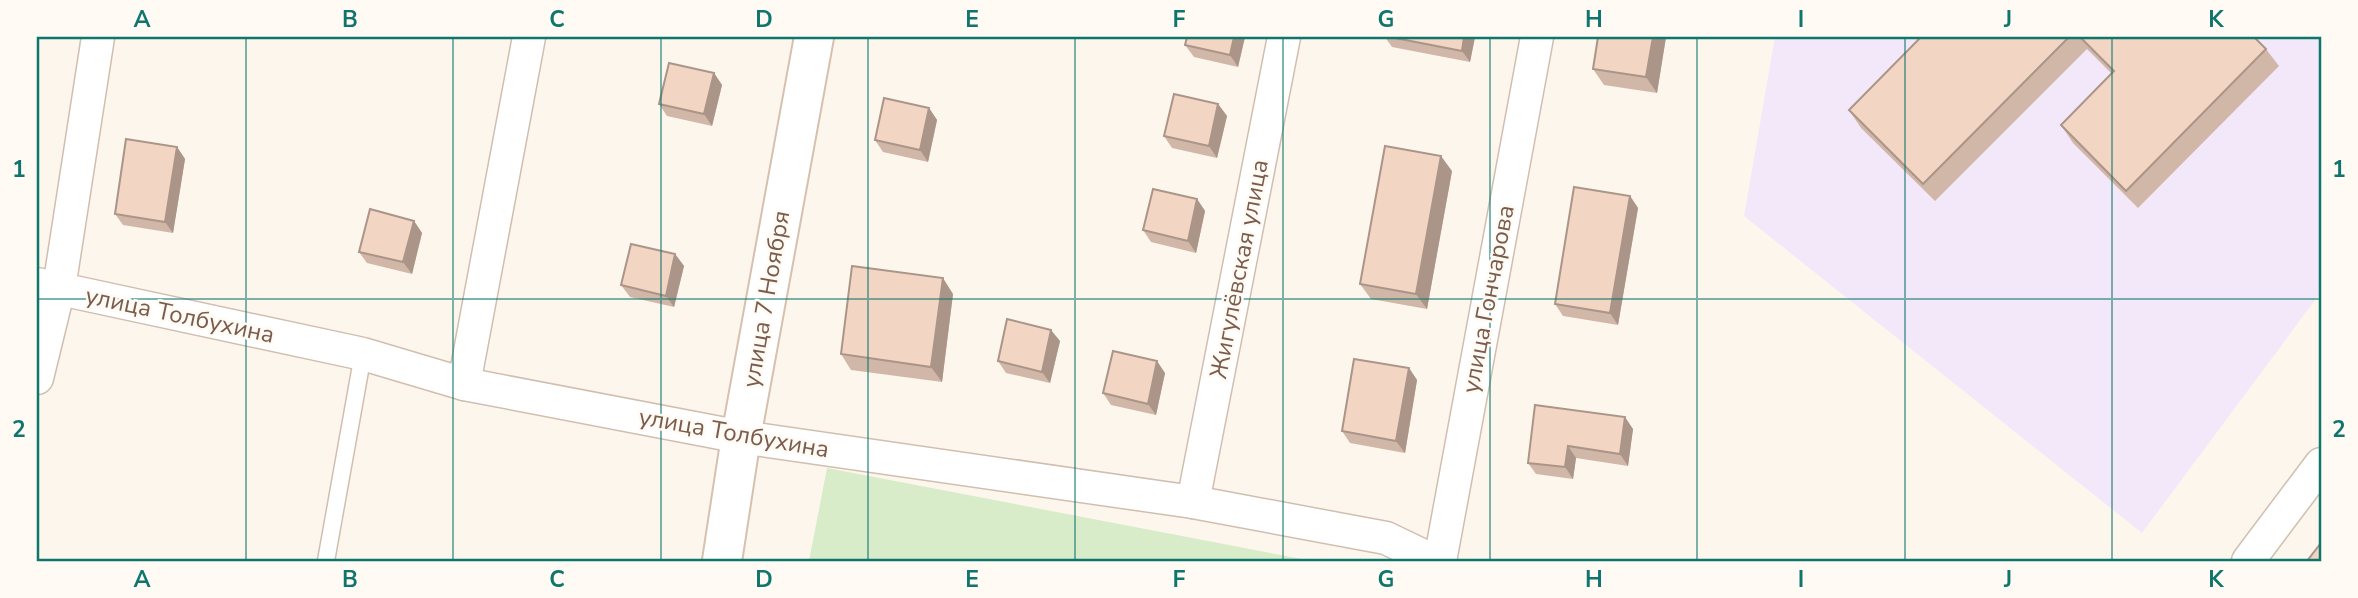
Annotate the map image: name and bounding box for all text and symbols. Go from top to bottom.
text: A [133,4,151,35]
text: B [342,4,358,35]
text: C [549,4,565,35]
text: D [755,4,773,35]
text: E [965,4,979,35]
text: F [1173,4,1186,35]
text: G [1378,4,1394,35]
text: H [1585,4,1603,35]
text: I [1798,4,1804,35]
text: J [2003,4,2012,35]
text: K [2208,4,2224,35]
text: 1 [12,154,26,185]
text: 1 [2332,154,2346,185]
street label: Жигулёвская улица [1202,157,1276,381]
street label: улица Гончарова [1454,202,1522,396]
street label: улица 7 Ноября [735,208,797,390]
street label: улица Толбухина [82,279,278,351]
street label: улица Толбухина [636,401,832,465]
text: 2 [12,414,26,445]
text: 2 [2332,414,2346,445]
text: A [133,564,151,595]
text: B [342,564,358,595]
text: C [549,564,565,595]
text: D [755,564,773,595]
text: E [965,564,979,595]
text: F [1173,564,1186,595]
text: G [1378,564,1394,595]
text: H [1585,564,1603,595]
text: I [1798,564,1804,595]
text: J [2003,564,2012,595]
text: K [2208,564,2224,595]

